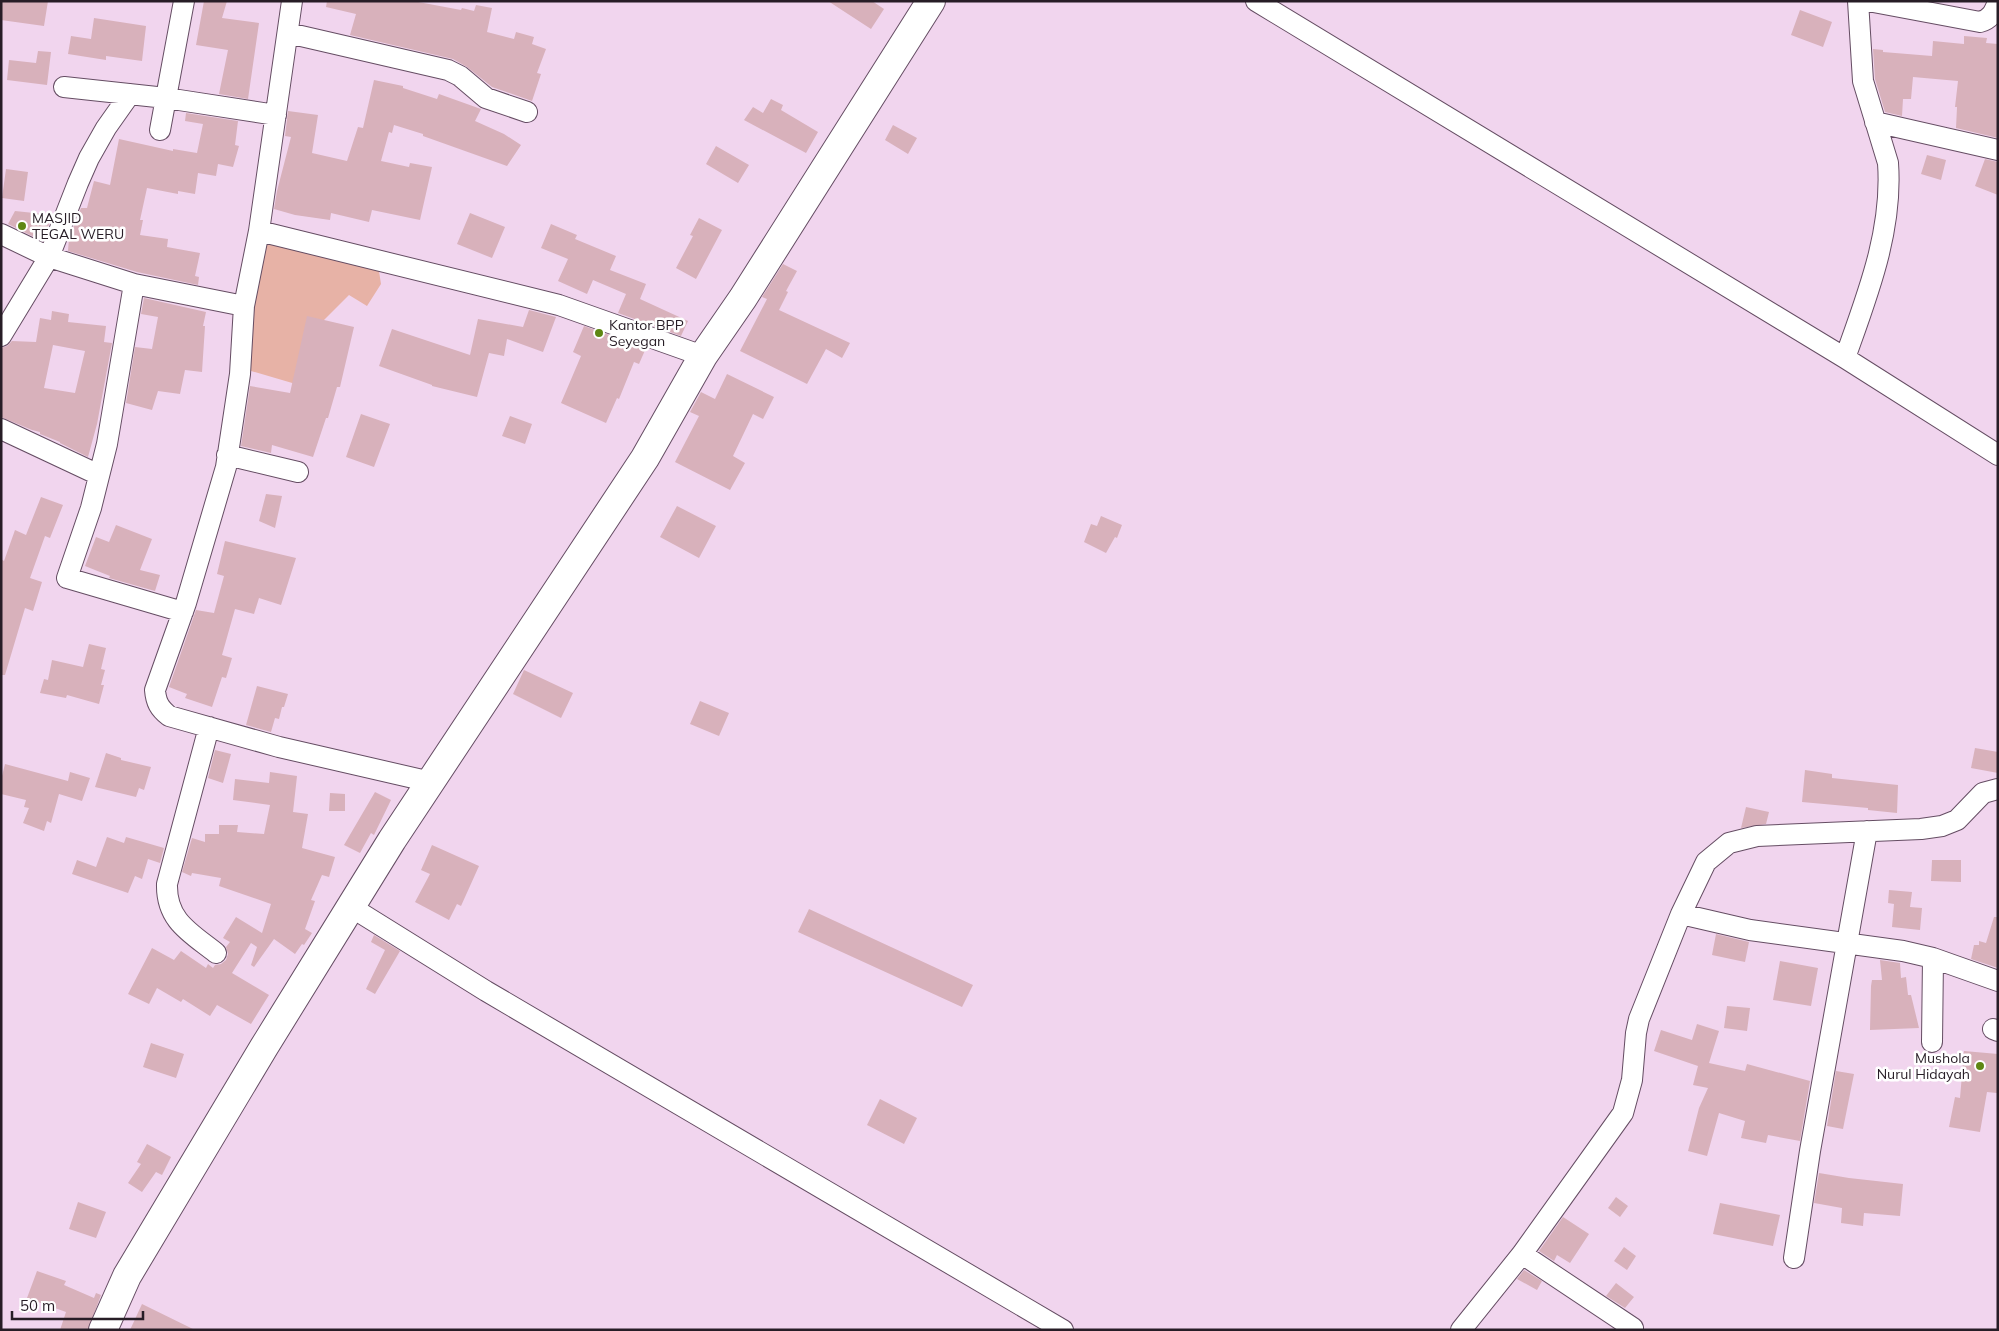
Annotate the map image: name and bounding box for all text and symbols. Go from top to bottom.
place label: MASJID TEGAL WERU [32,209,124,243]
marker: MASJID TEGAL WERU [16,220,28,232]
place label: Kantor BPP Seyegan [609,316,684,350]
marker: Kantor BPP Seyegan [593,327,605,339]
place label: Mushola Nurul Hidayah [1877,1049,1970,1083]
marker: Mushola Nurul Hidayah [1974,1060,1986,1072]
scale bar [12,1288,144,1320]
text: 50 m [20,1296,55,1315]

